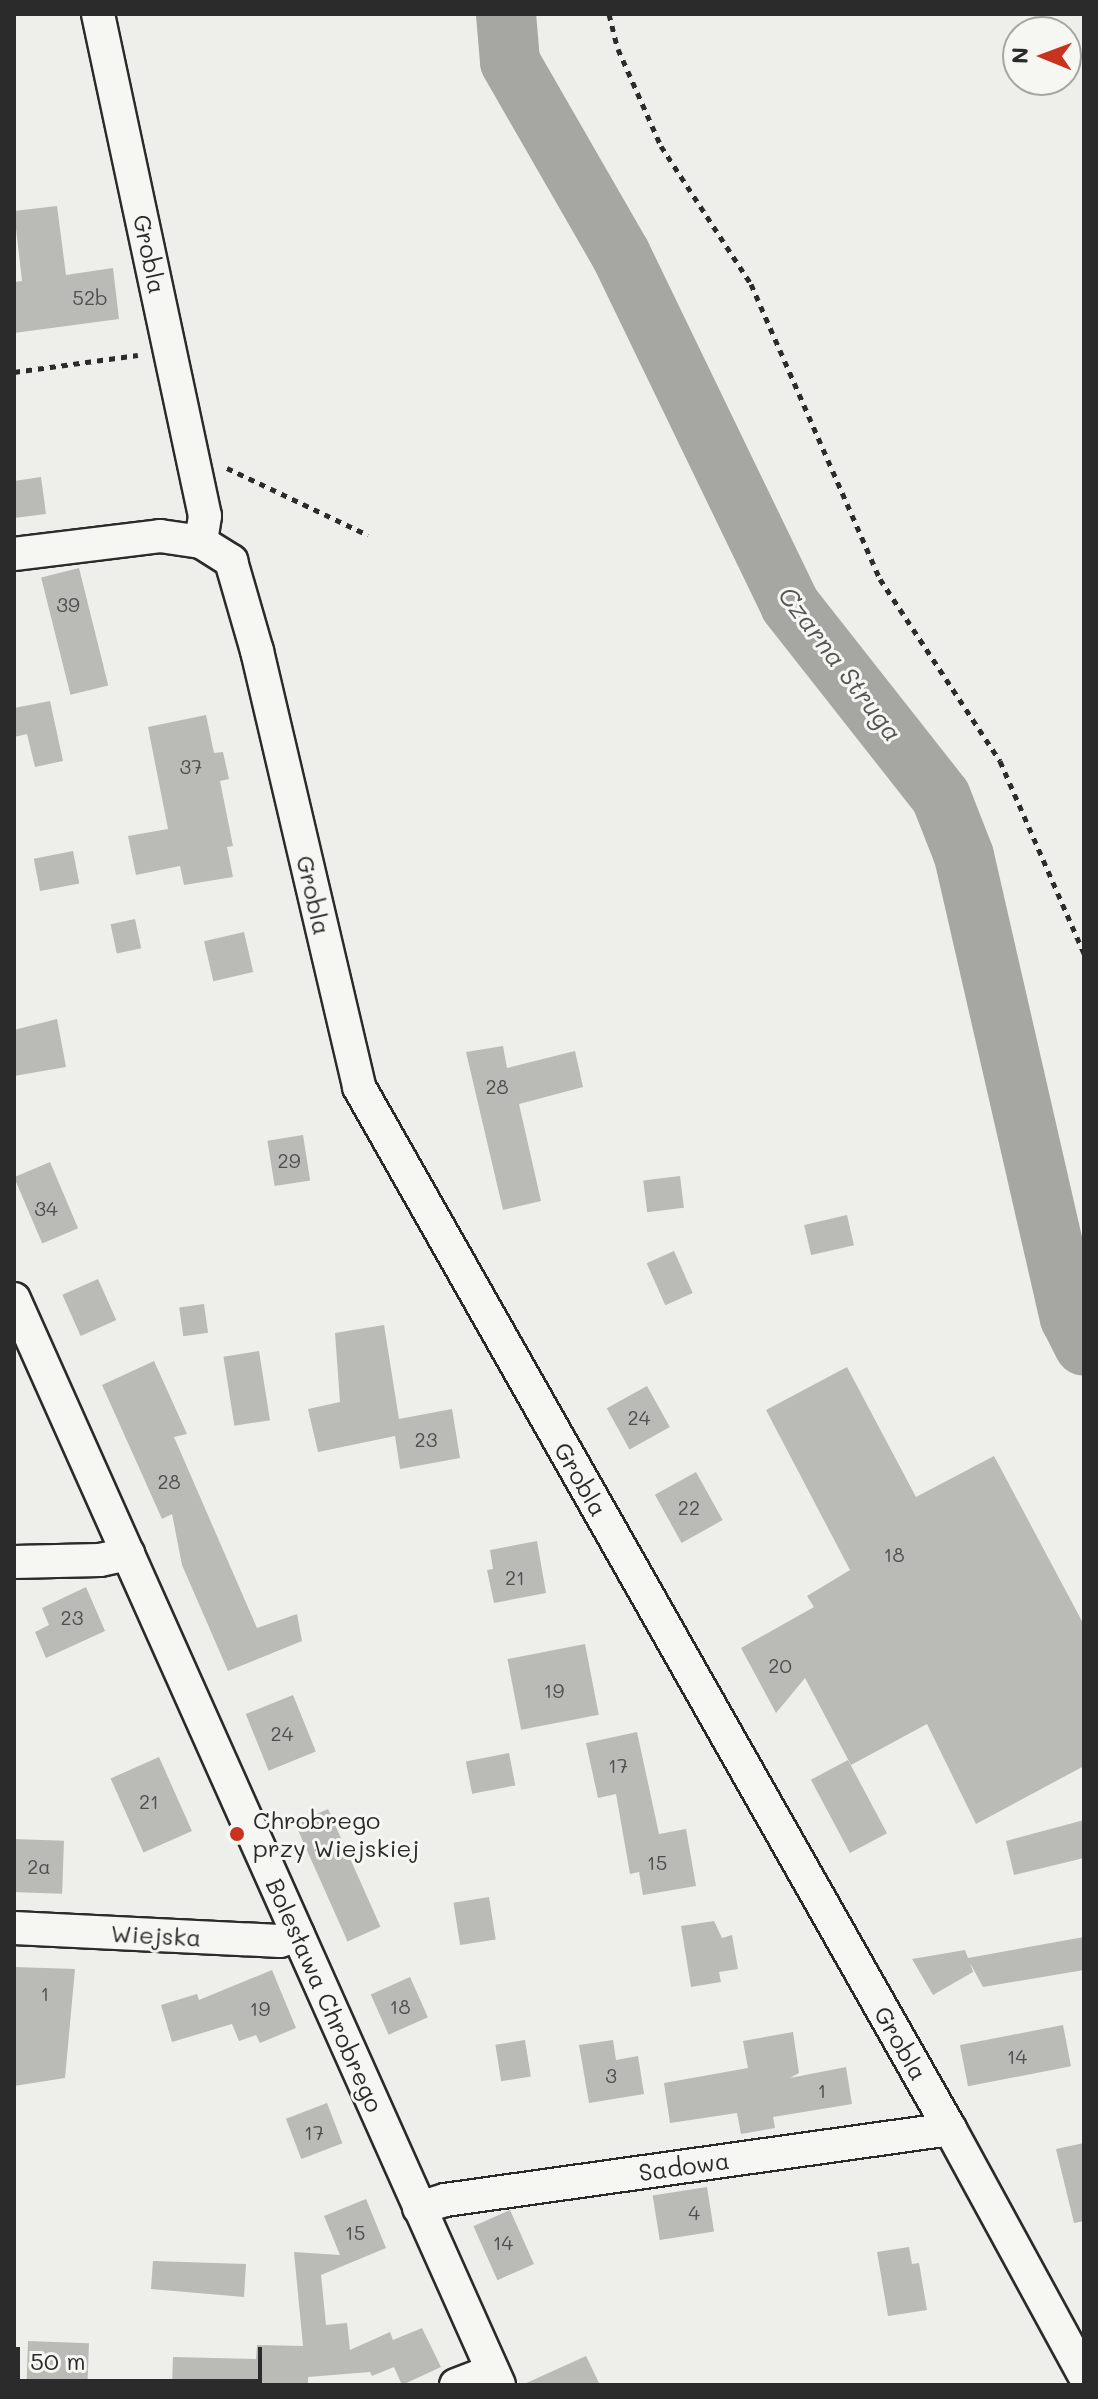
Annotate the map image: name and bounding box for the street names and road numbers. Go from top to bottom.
street label: Grobla [128,212,172,296]
street label: Grobla [291,853,337,937]
street label: Grobla [548,1437,614,1521]
street label: Bolesława Chrobrego [260,1874,390,2116]
street label: Wiejska [110,1918,202,1952]
street label: Grobla [868,2001,934,2085]
street label: Sadowa [637,2145,731,2187]

